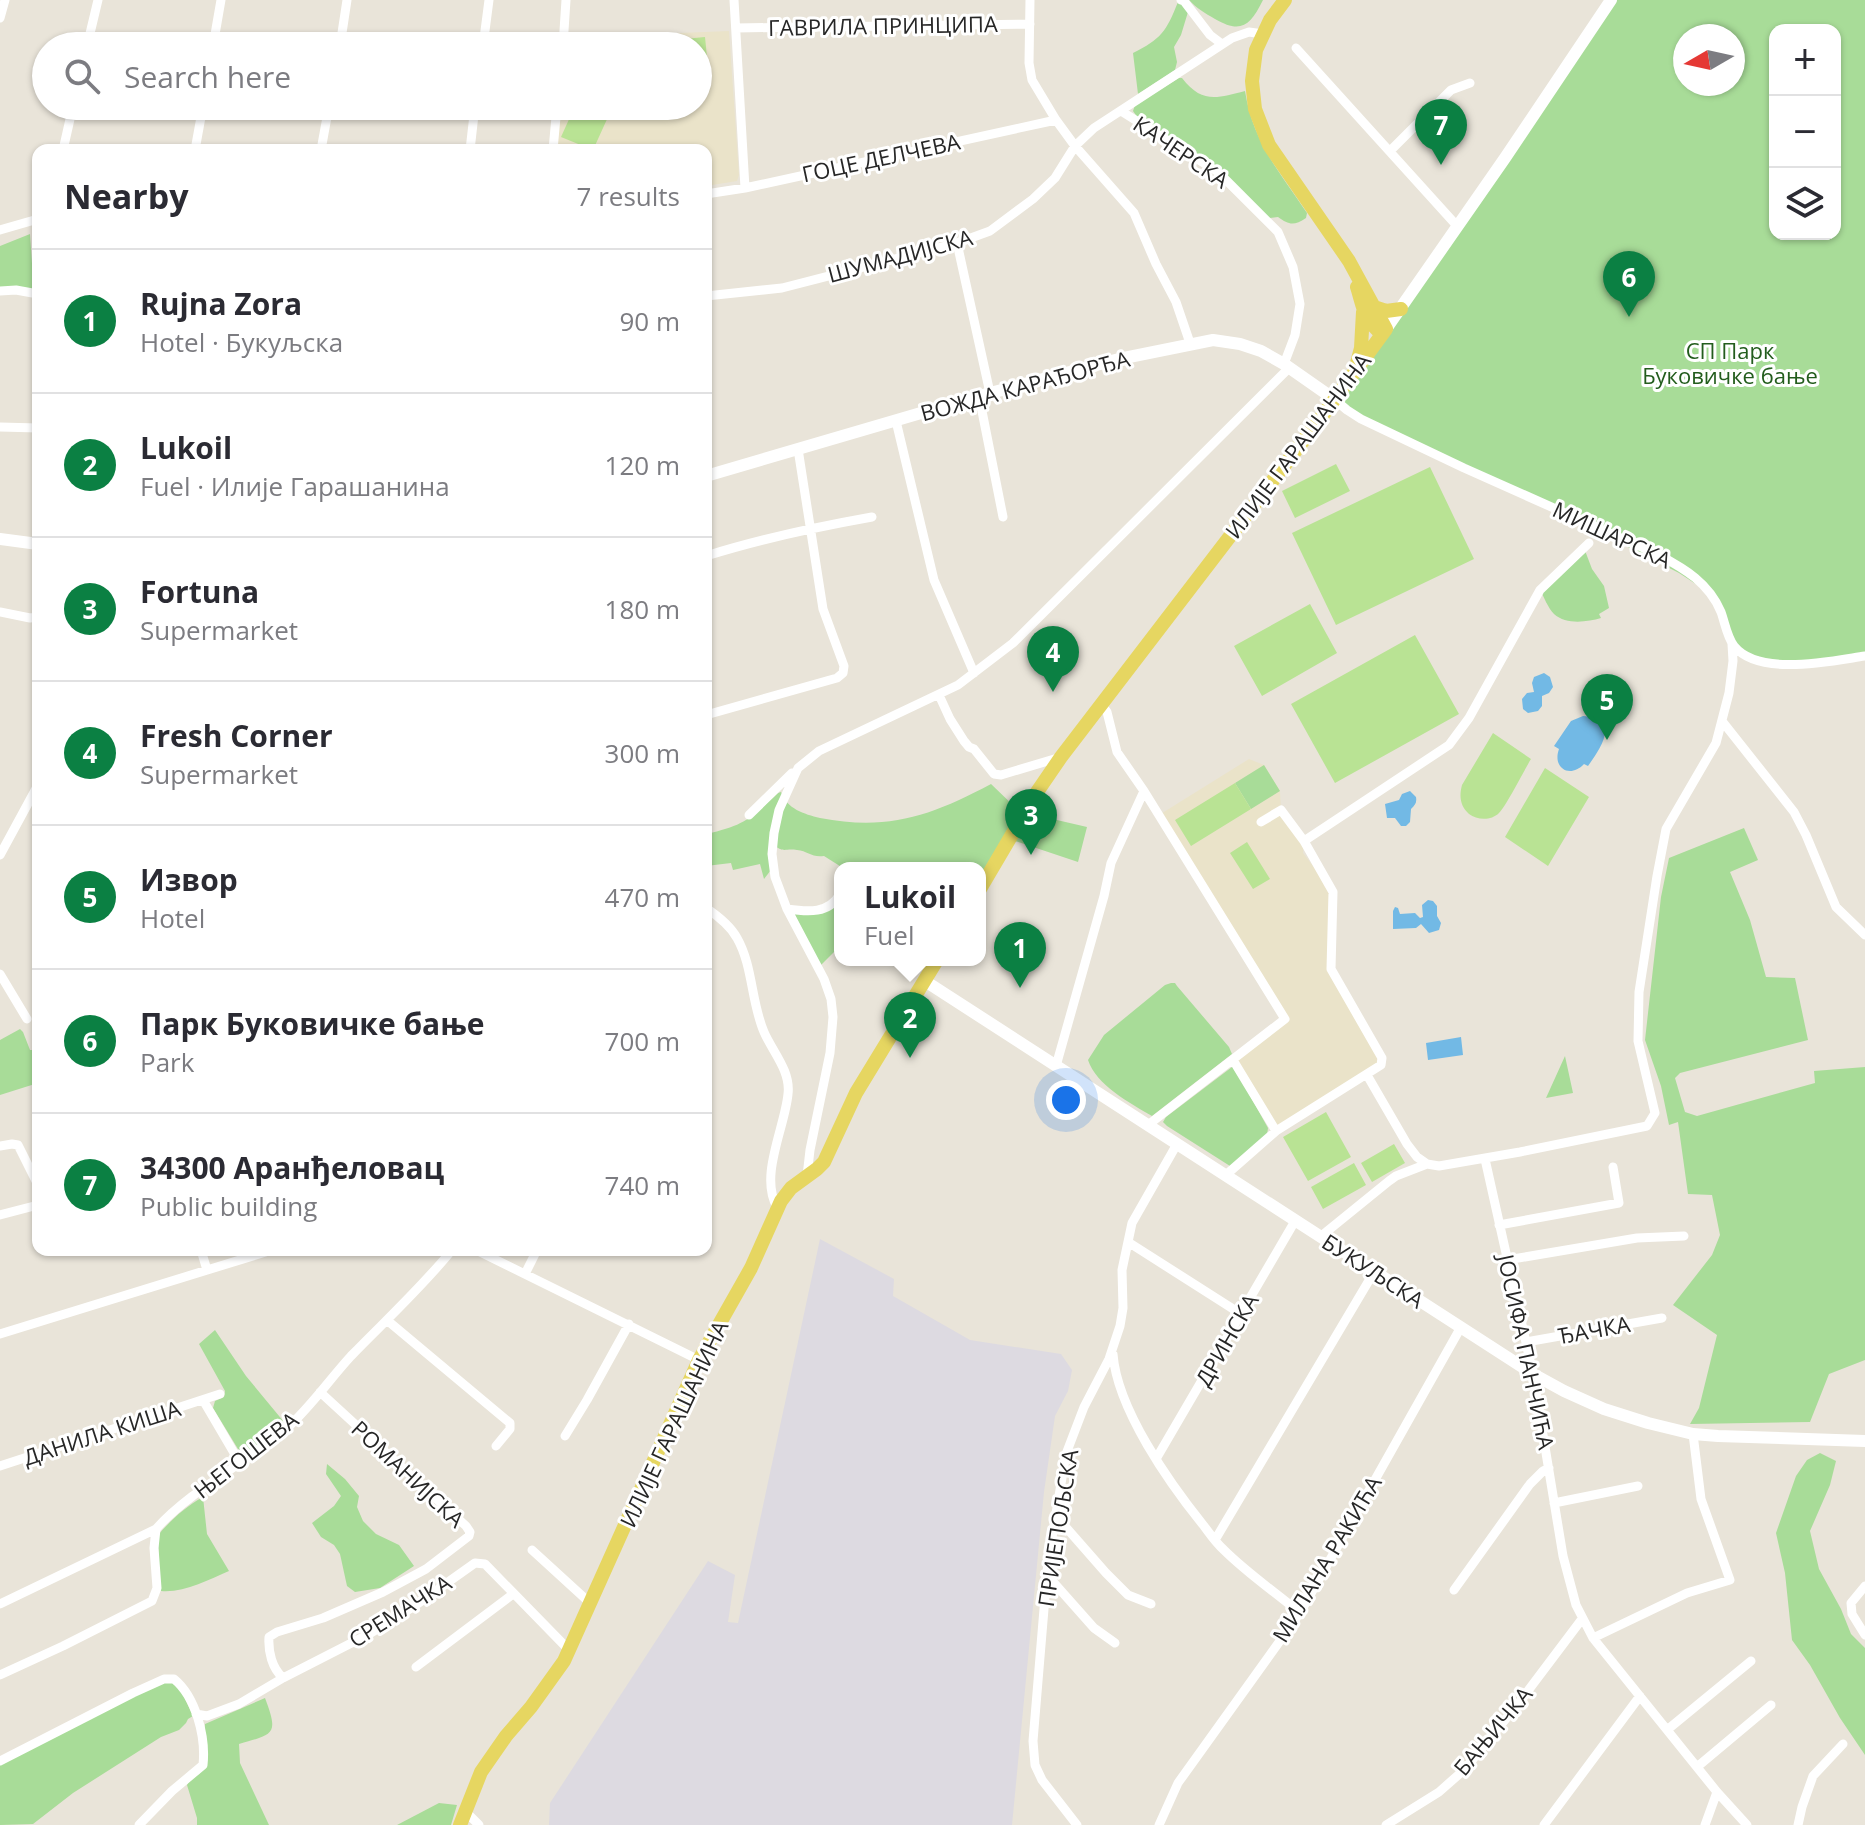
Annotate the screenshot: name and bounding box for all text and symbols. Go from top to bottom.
street label: ГАВРИЛА ПРИНЦИПА [768,8,998,42]
north arrow [1673,24,1745,96]
map controls [1769,24,1841,240]
button: + [1769,24,1841,96]
search box [32,32,712,120]
icon: search [60,54,104,98]
text: Search here [124,56,291,97]
button: − [1769,96,1841,168]
pin: 7 [1415,99,1467,165]
street label: КАЧЕРСКА [1128,108,1235,194]
street label: ГОЦЕ ДЕЛЧЕВА [799,126,963,188]
button: layers [1769,168,1841,240]
text: Nearby [64,173,189,219]
text: 7 results [577,178,680,214]
street label: ШУМАДИЈСКА [824,221,976,289]
pin: 6 [1603,251,1655,317]
text: Rujna Zora [140,283,302,324]
text: 1 [83,303,97,339]
text: 90 m [619,303,680,339]
text: Hotel · Букуљска [140,324,343,360]
park label: СП Парк Буковичке бање [1642,335,1818,390]
street label: ВОЖДА КАРАЂОРЂА [917,343,1133,427]
street label: ИЛИЈЕ ГАРАШАНИНА [1218,346,1377,544]
text: Lukoil [140,427,232,468]
text: 2 [83,447,97,483]
text: 120 m [605,447,680,483]
text: Fuel · Илије Гарашанина [140,468,450,504]
street label: МИШАРСКА [1548,494,1677,575]
text: Fortuna [140,571,259,612]
text: 3 [83,591,97,627]
text: 180 m [605,591,680,627]
text: Supermarket [140,612,298,648]
pin: 4 [1027,626,1079,692]
pin: 5 [1581,674,1633,740]
text: Fresh Corner [140,715,333,756]
text: 4 [83,735,97,771]
text: 300 m [605,735,680,771]
text: Supermarket [140,756,298,792]
pin: 3 [1005,789,1057,855]
text: Извор [140,859,238,900]
popup [834,862,986,966]
text: Lukoil [864,876,956,917]
text: 5 [83,879,97,915]
text: 470 m [605,879,680,915]
text: Hotel [140,900,205,936]
text: Fuel [864,917,914,953]
pin: 1 [994,922,1046,988]
pin: 2 [884,992,936,1058]
text: Парк Буковичке бање [140,1003,485,1044]
text: 6 [83,1023,97,1059]
text: 700 m [605,1023,680,1059]
text: Park [140,1044,194,1080]
your location [1046,1080,1086,1120]
text: 34300 Аранђеловац [140,1147,444,1188]
text: 7 [83,1167,97,1203]
text: 740 m [605,1167,680,1203]
text: Public building [140,1188,317,1224]
street label: БУКУЉСКА [1317,1226,1430,1314]
street label: ЈОСИФА ПАНЧИЋА [1491,1249,1562,1452]
street label: ДРИНСКА [1188,1288,1265,1391]
street label: ЂАЧКА [1555,1308,1632,1350]
street label: ИЛИЈЕ ГАРАШАНИНА [612,1315,734,1532]
street label: ДАНИЛА КИША [19,1392,184,1472]
street label: ЊЕГОШЕВА [187,1404,304,1504]
street label: РОМАНИЈСКА [346,1413,472,1533]
street label: ПРИЈЕПОЉСКА [1030,1447,1084,1609]
street label: МИЛАНА РАКИЋА [1265,1470,1388,1647]
street label: СРЕМАЧКА [343,1567,457,1654]
street label: БАЊИЧКА [1446,1679,1538,1781]

